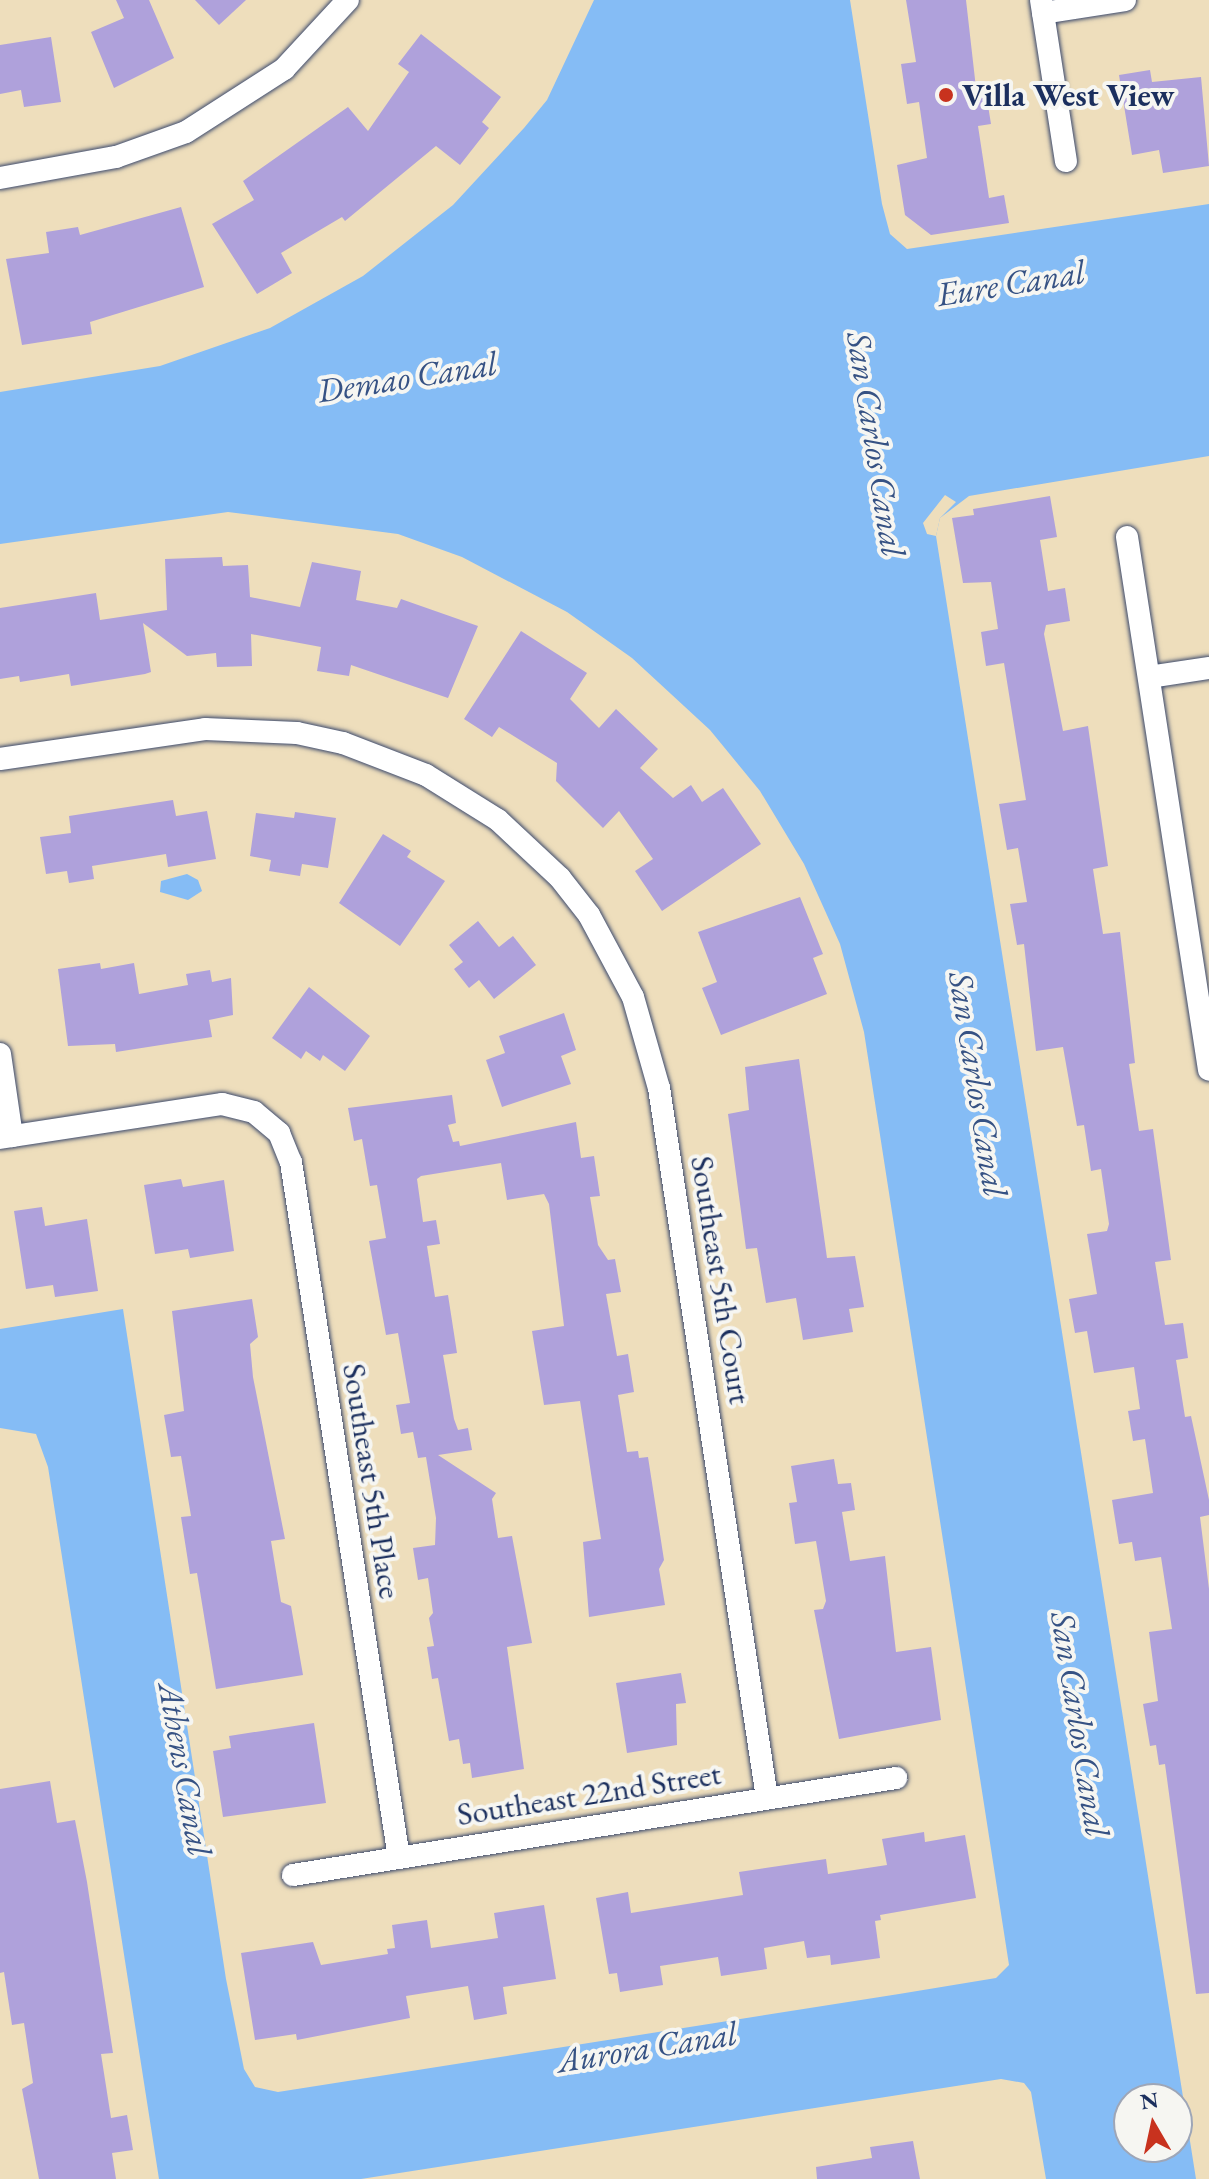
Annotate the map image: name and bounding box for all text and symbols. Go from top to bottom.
place label: Villa West View [962,76,1174,114]
marker: Villa West View [937,86,955,104]
water label: Eure Canal [934,251,1088,315]
water label: San Carlos Canal [838,329,914,559]
water label: Demao Canal [314,343,500,411]
water label: San Carlos Canal [940,969,1016,1199]
street label: Southeast 5th Court [682,1153,760,1407]
street label: Southeast 5th Place [334,1361,410,1601]
water label: San Carlos Canal [1042,1609,1118,1839]
water label: Athens Canal [150,1679,220,1859]
street label: Southeast 22nd Street [454,1754,724,1834]
water label: Aurora Canal [554,2013,740,2081]
north arrow [1113,2083,1193,2163]
text: N [1138,2085,1161,2116]

